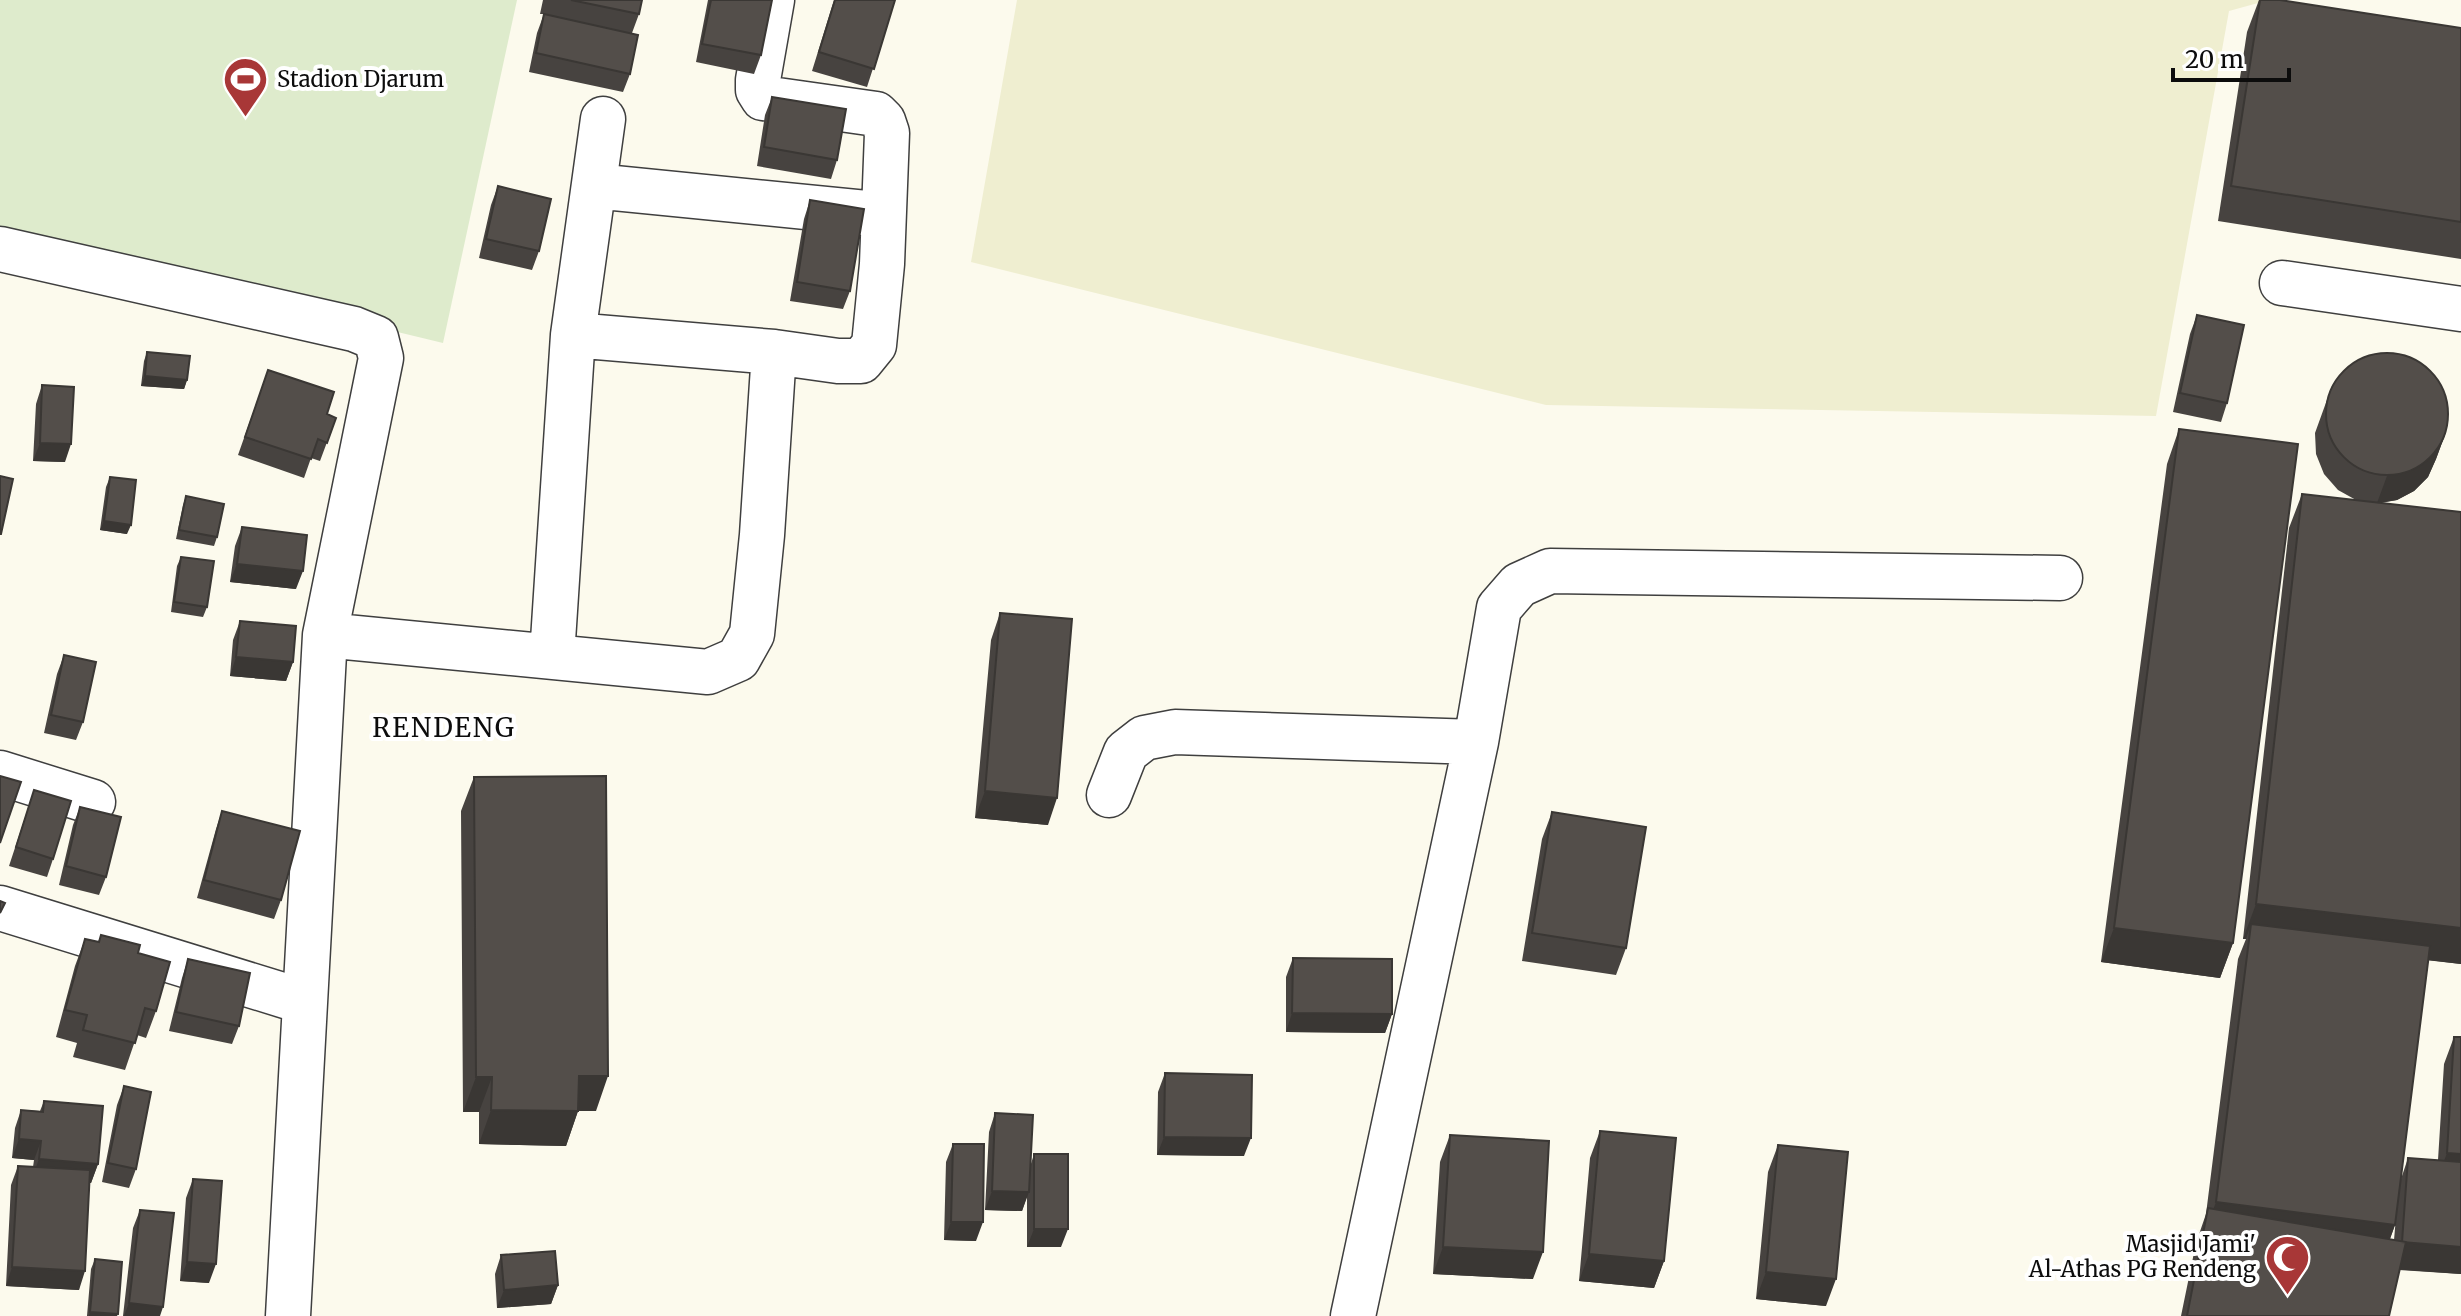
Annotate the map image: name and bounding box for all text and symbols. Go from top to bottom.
scale bar [2173,32,2289,82]
text: 20 m [2185,44,2244,75]
sports icon: Stadion Djarum [222,55,270,118]
place label: Stadion Djarum [277,65,444,93]
district label: RENDENG [372,711,516,744]
place label: Masjid Jami' Al-Athas PG Rendeng [2028,1230,2256,1283]
mosque icon: Masjid Jami' Al-Athas PG Rendeng [2263,1233,2311,1296]

